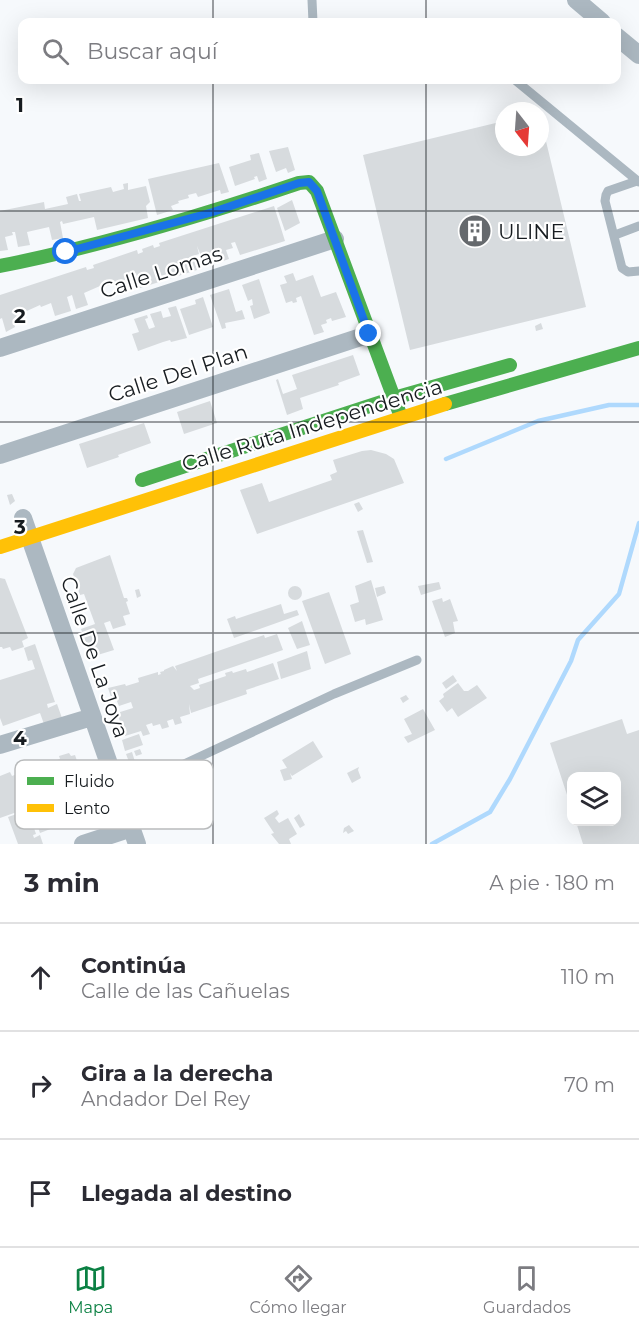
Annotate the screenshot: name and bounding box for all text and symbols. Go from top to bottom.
search box [18,18,621,84]
icon: search [39,35,72,68]
text: Buscar aquí [87,38,218,65]
text: 1 [16,93,24,117]
north arrow [495,102,549,156]
building icon: ULINE [457,213,493,249]
place label: ULINE [498,219,564,244]
route start [52,238,78,264]
street label: Calle Lomas [97,241,225,303]
text: 2 [14,304,26,328]
route end [355,320,381,346]
street label: Calle Del Plan [105,339,251,407]
street label: Calle Ruta Independencia [179,373,445,477]
text: 3 [13,515,26,539]
street label: Calle De La Joya [56,573,134,741]
text: 4 [13,726,27,750]
legend [15,760,213,829]
text: Fluido [64,772,114,791]
map controls [567,772,621,826]
button: layers [567,772,621,826]
text: Lento [64,799,110,818]
text: 3 min [24,867,100,899]
text: A pie · 180 m [489,871,615,895]
text: Continúa [81,952,186,979]
icon: ahead [24,961,57,994]
text: 110 m [561,965,615,989]
text: Calle de las Cañuelas [81,979,290,1003]
text: Gira a la derecha [81,1060,273,1087]
icon: right [24,1069,57,1102]
text: 70 m [564,1073,615,1097]
text: Andador Del Rey [81,1087,250,1111]
icon: arrive [24,1177,57,1210]
text: Llegada al destino [81,1180,292,1207]
tab: Mapa [68,1262,113,1317]
tab: Cómo llegar [249,1262,347,1317]
tab: Guardados [483,1262,571,1317]

